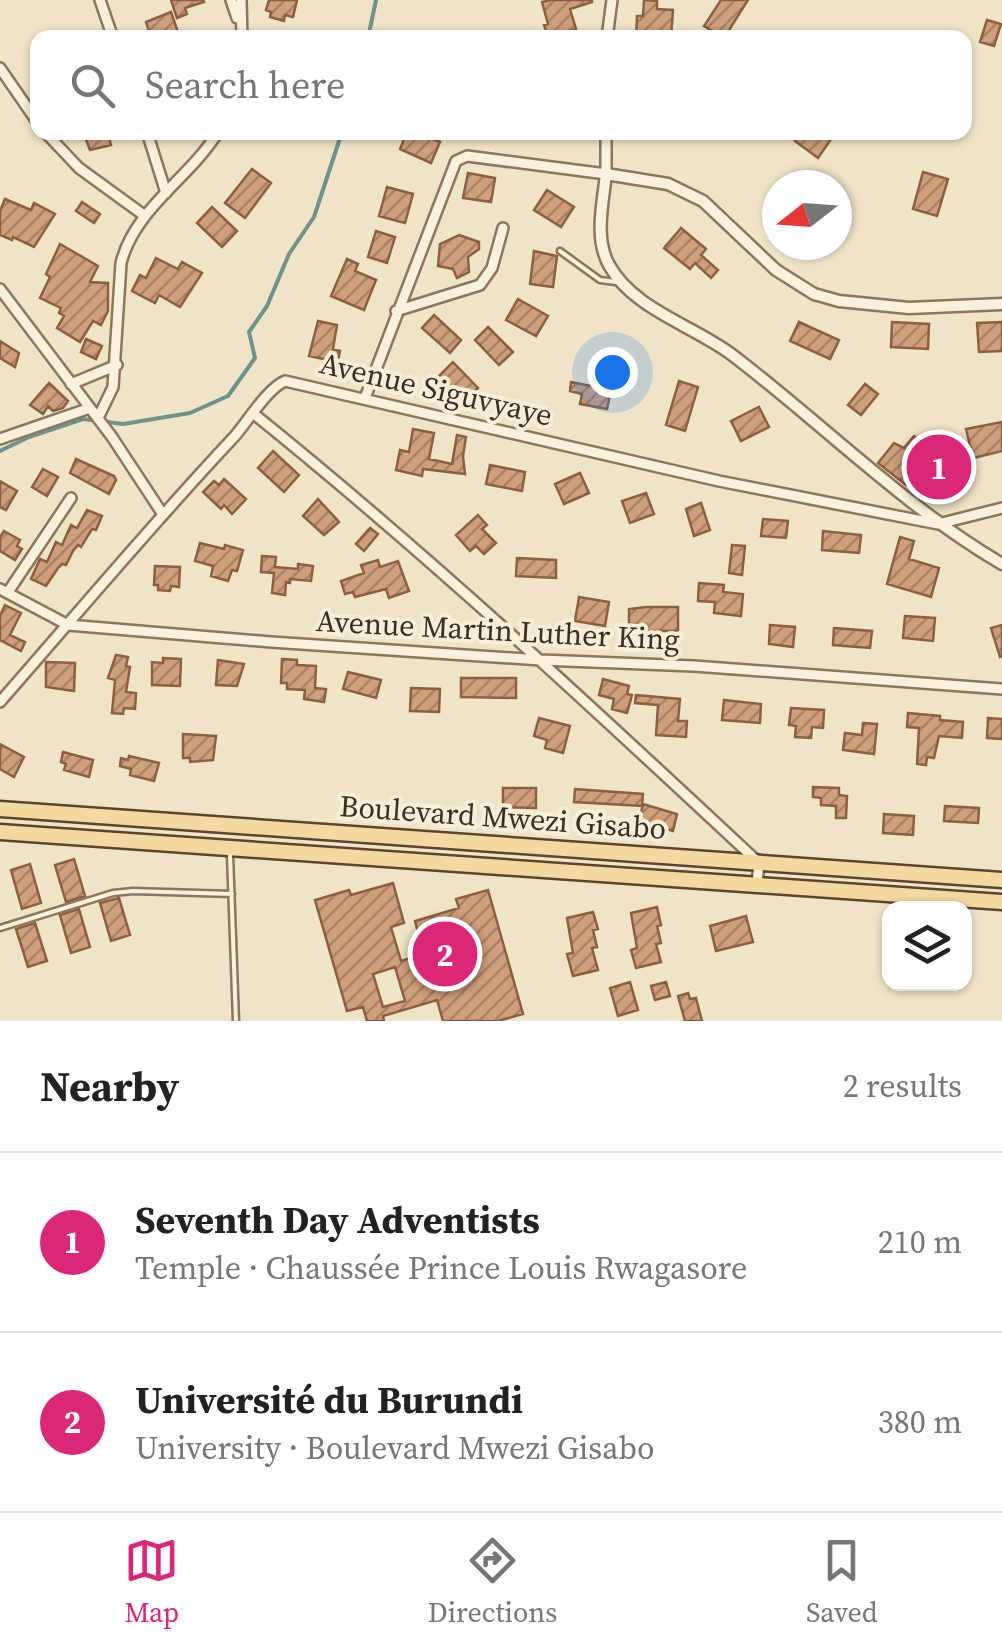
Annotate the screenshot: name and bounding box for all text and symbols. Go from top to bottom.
search box [30,30,972,140]
icon: search [65,58,120,113]
text: Search here [145,59,345,111]
north arrow [762,170,852,260]
street label: Avenue Siguvyaye [316,342,556,436]
your location [587,347,638,398]
pin: 1 [906,430,972,504]
street label: Avenue Martin Luther King [315,600,681,660]
street label: Boulevard Mwezi Gisabo [338,785,668,849]
map controls [882,901,972,991]
button: layers [882,901,972,991]
pin: 2 [412,916,478,992]
text: Nearby [40,1057,179,1115]
text: 2 results [843,1064,962,1108]
text: Seventh Day Adventists [135,1194,540,1246]
text: 1 [64,1220,81,1264]
text: 210 m [878,1220,962,1264]
text: Temple · Chaussée Prince Louis Rwagasore [135,1246,747,1290]
text: Université du Burundi [135,1374,523,1426]
text: 2 [64,1400,81,1444]
text: 380 m [878,1400,962,1444]
text: University · Boulevard Mwezi Gisabo [135,1426,655,1470]
tab: Map [124,1533,179,1631]
tab: Directions [428,1533,557,1631]
tab: Saved [806,1533,878,1631]

